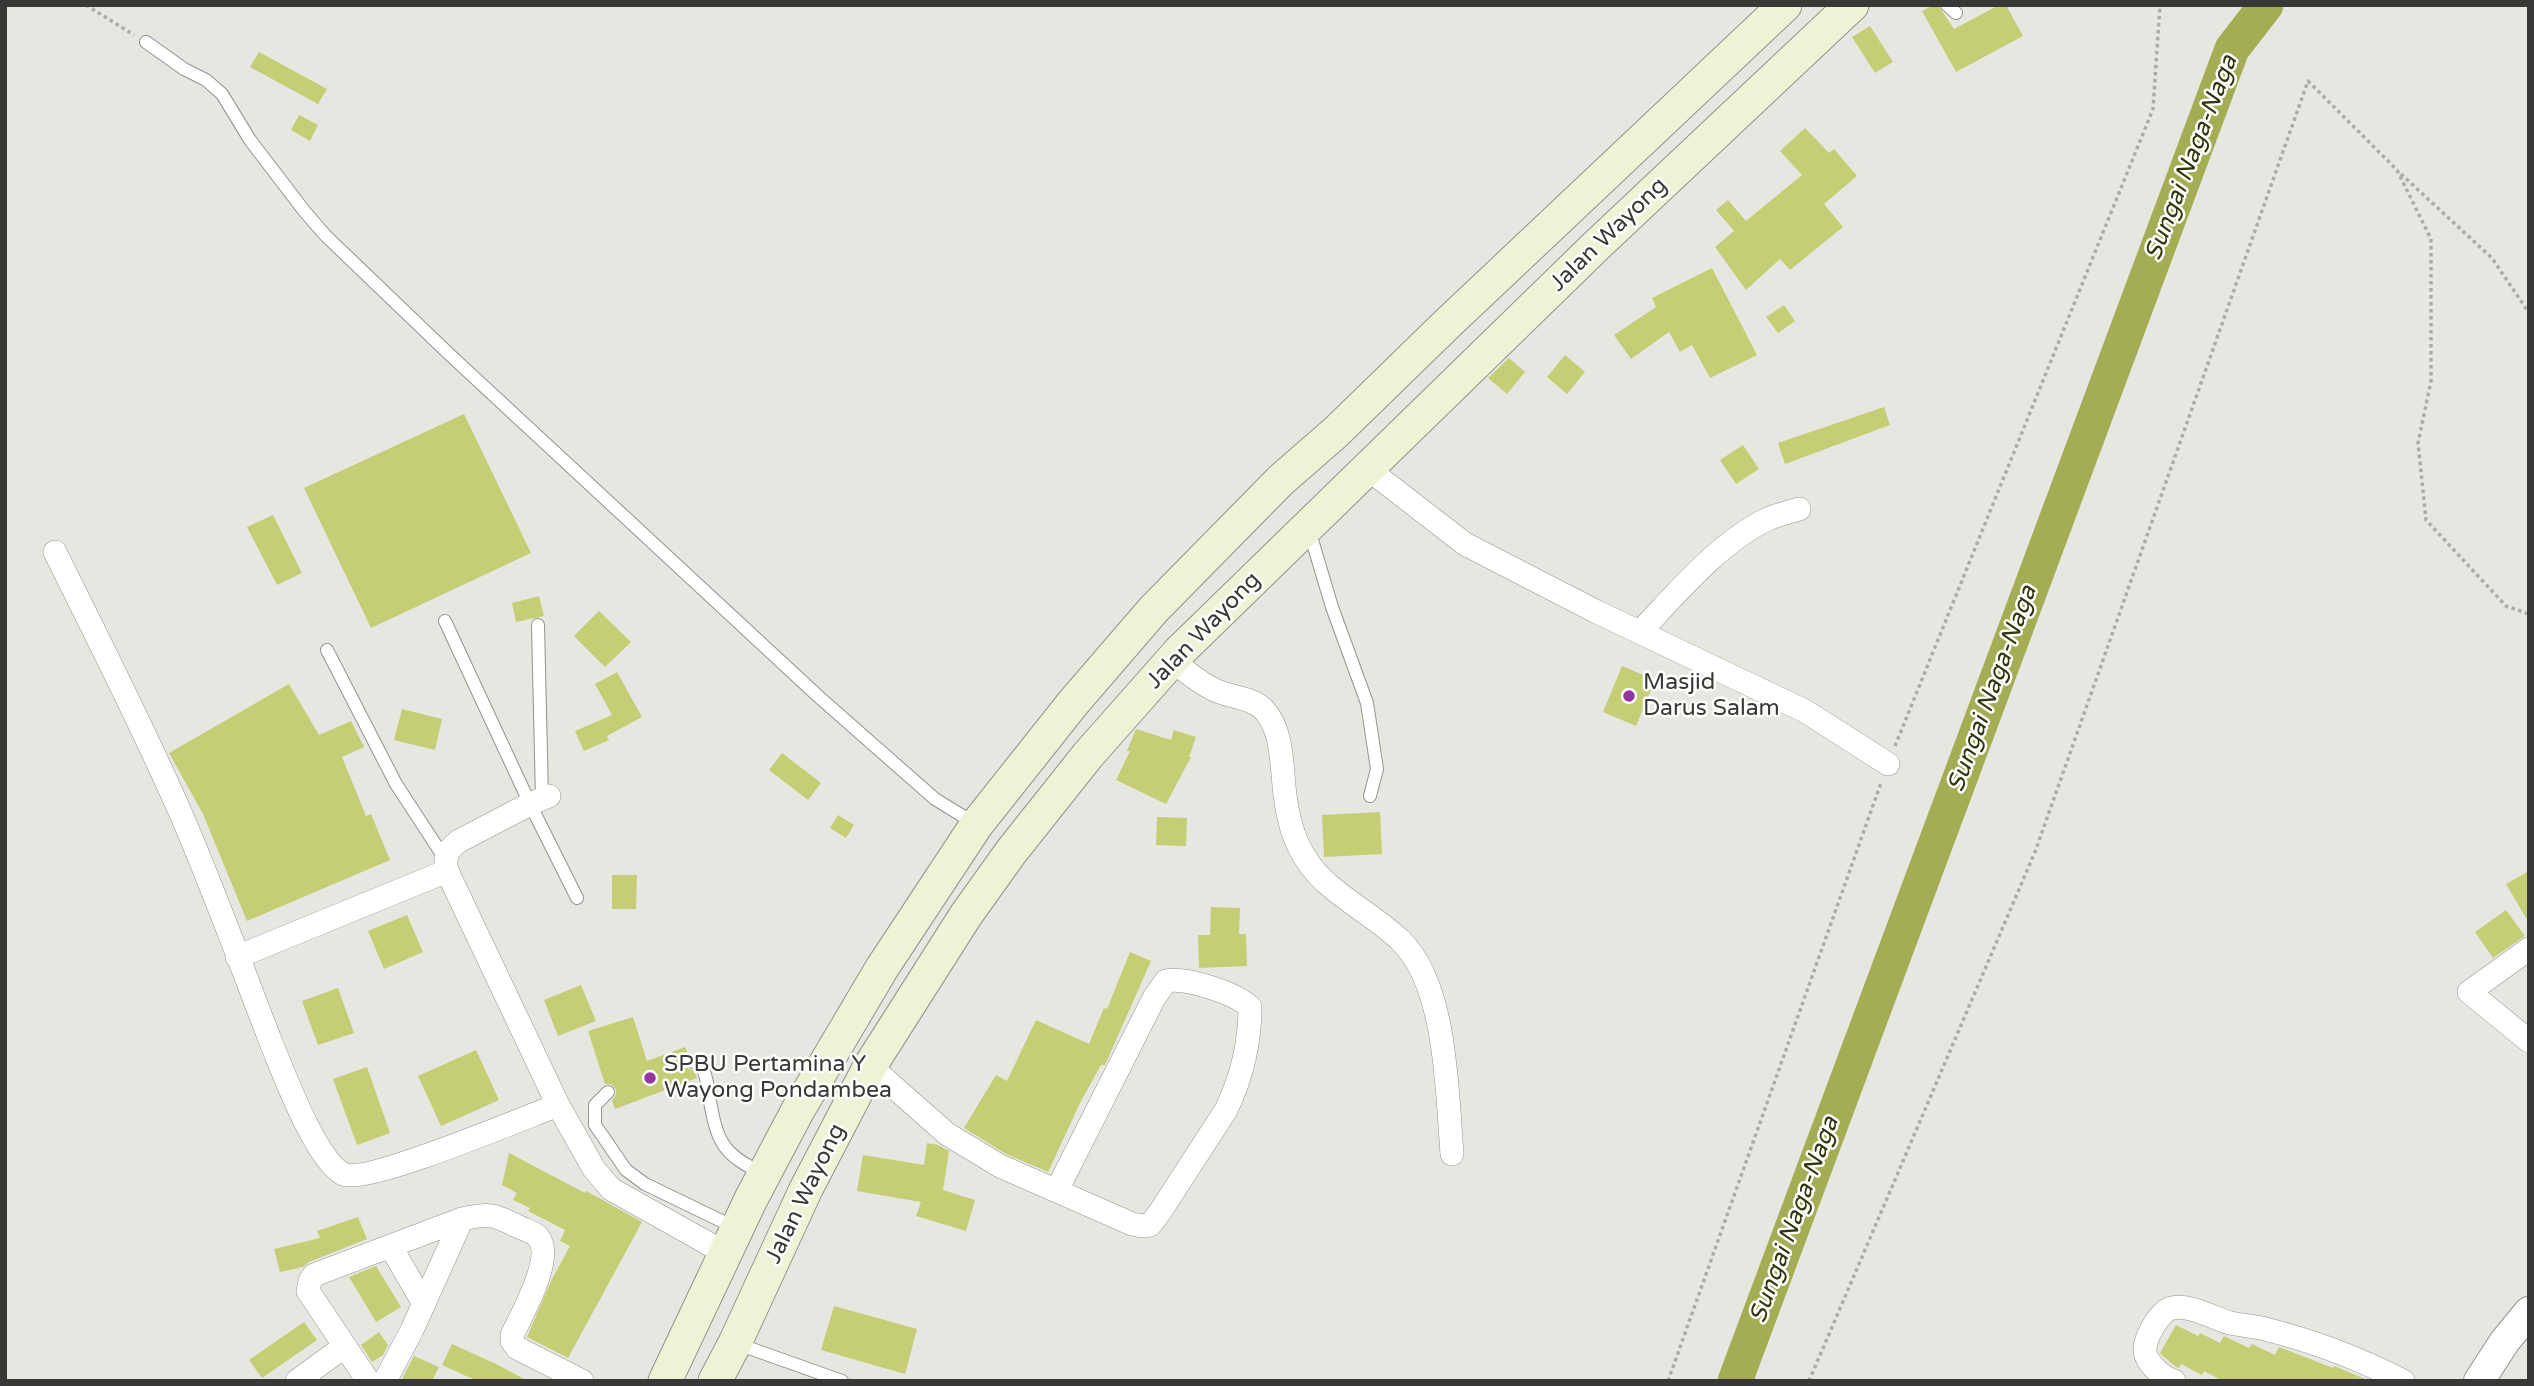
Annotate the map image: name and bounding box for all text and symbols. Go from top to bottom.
water label: Sungai Naga-Naga [2140,51,2244,265]
street label: Jalan Wayong [1545,172,1673,298]
street label: Jalan Wayong [1141,567,1267,695]
water label: Sungai Naga-Naga [1942,582,2044,796]
place label: Masjid Darus Salam [1643,669,1780,723]
marker: Masjid Darus Salam [1621,688,1637,704]
place label: SPBU Pertamina Y Wayong Pondambea [664,1051,892,1105]
marker: SPBU Pertamina Y Wayong Pondambea [642,1070,658,1086]
water label: Sungai Naga-Naga [1744,1113,1846,1327]
street label: Jalan Wayong [760,1120,852,1268]

